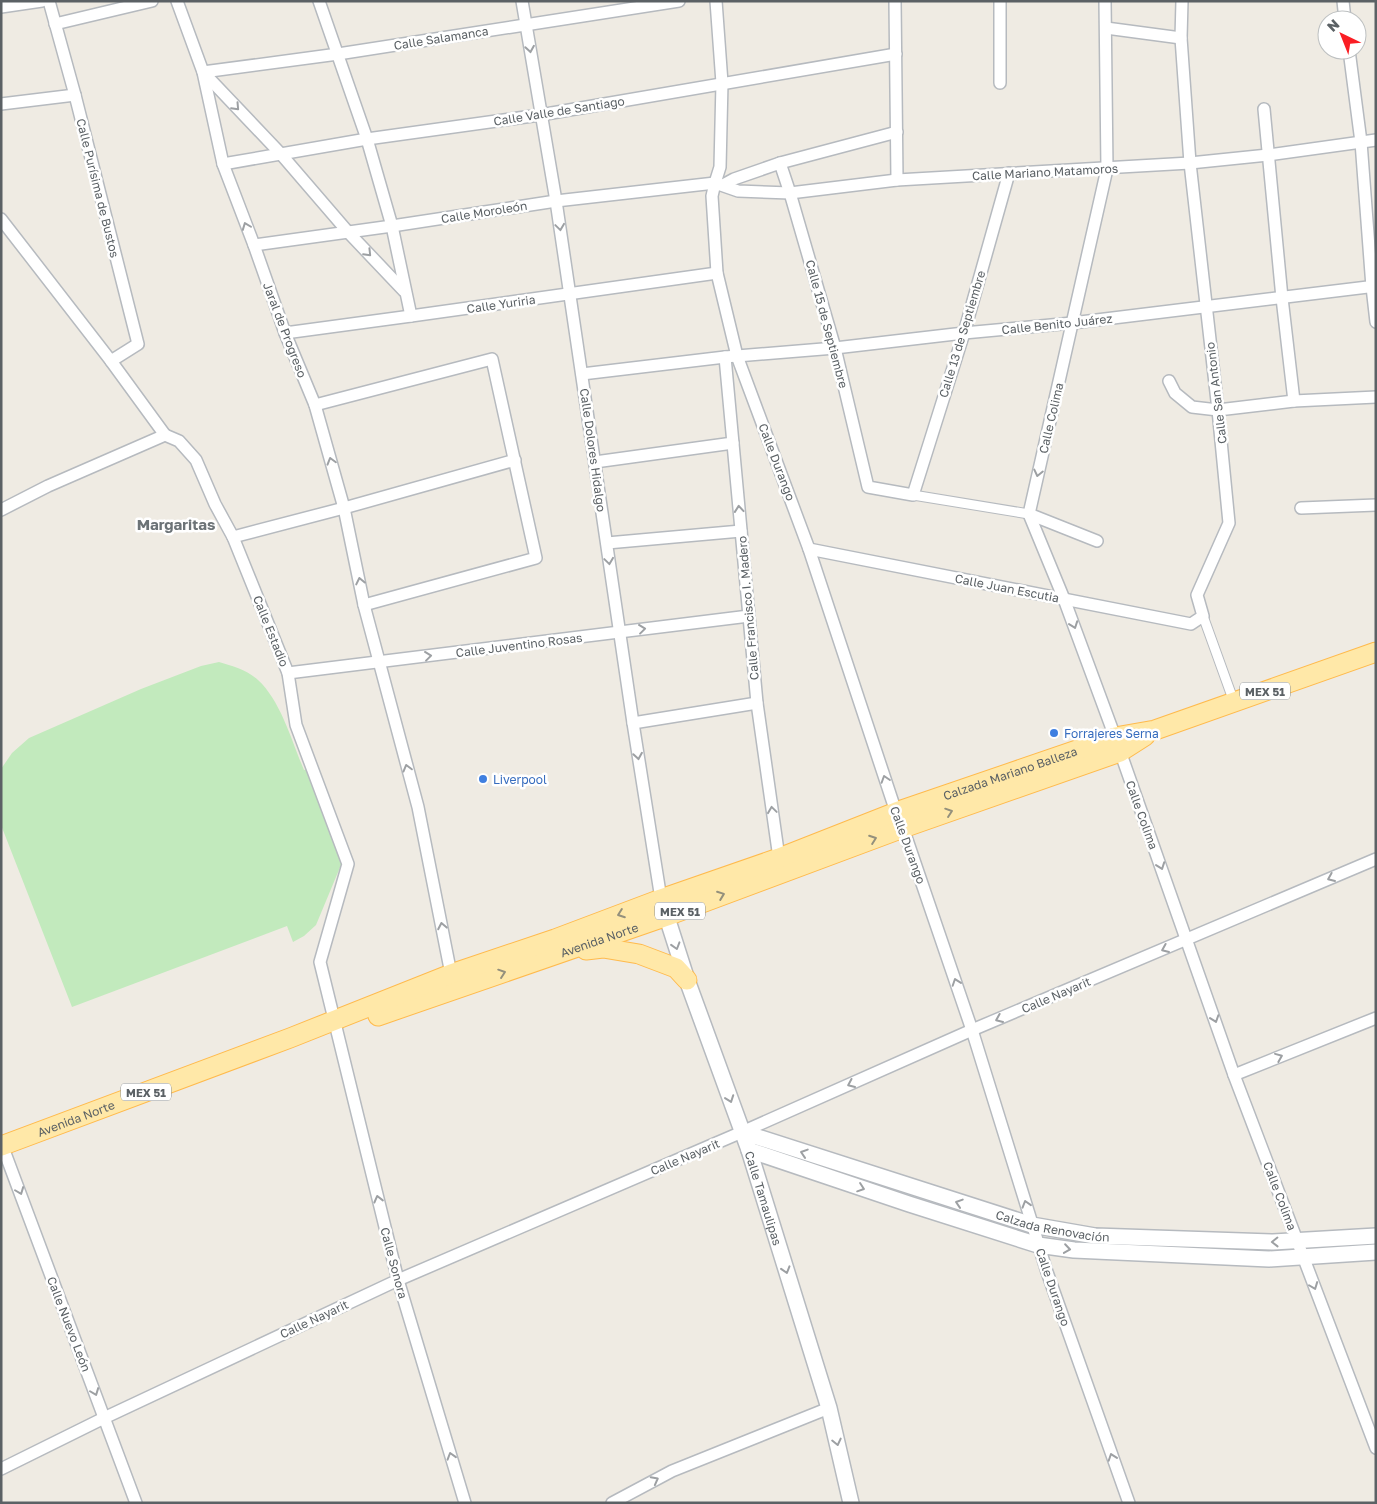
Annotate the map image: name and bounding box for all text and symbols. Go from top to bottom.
north arrow [1317,10,1367,60]
text: N [1323,15,1342,35]
street label: Calle Salamanca [393,23,489,53]
one-way arrow [524,45,534,54]
street label: Calle Valle de Santiago [492,93,626,129]
one-way arrow [230,101,239,110]
street label: Calle Purísima de Bustos [73,117,123,259]
street label: Calle Mariano Matamoros [972,161,1118,183]
street label: Calle Moroleón [440,198,528,226]
one-way arrow [242,222,253,231]
one-way arrow [554,223,565,231]
one-way arrow [363,248,372,257]
street label: Calle 15 de Septiembre [803,258,851,390]
street label: Calle 13 de Septiembre [936,269,989,399]
street label: Jaral de Progreso [260,280,310,380]
street label: Calle Yuriria [466,292,536,316]
street label: Calle Benito Juárez [1001,311,1113,337]
street label: Calle San Antonio [1202,341,1230,445]
street label: Calle Colima [1036,381,1066,455]
street label: Calle Dolores Hidalgo [577,387,609,513]
street label: Calle Durango [755,421,799,503]
one-way arrow [326,457,336,465]
one-way arrow [1033,468,1044,477]
one-way arrow [734,505,745,513]
district label: Margaritas [137,515,215,533]
street label: Calle Francisco I. Madero [734,535,762,681]
one-way arrow [604,556,614,565]
street label: Calle Juan Escutia [954,571,1060,605]
one-way arrow [355,577,365,586]
street label: Calle Estadio [250,593,292,669]
one-way arrow [1068,621,1078,629]
one-way arrow [638,624,646,635]
street label: Calle Juventino Rosas [455,630,583,660]
one-way arrow [424,652,433,662]
road number: MEX 51 [1240,682,1290,699]
place label: Forrajeres Serna [1064,726,1159,741]
marker: Forrajeres Serna [1048,727,1060,739]
street label: Calzada Mariano Balleza [941,743,1079,803]
one-way arrow [633,752,643,760]
one-way arrow [403,764,413,772]
place label: Liverpool [493,772,547,787]
marker: Liverpool [477,773,489,785]
one-way arrow [881,775,891,784]
street label: Calle Colima [1123,778,1161,852]
street label: Calle Durango [887,804,929,886]
one-way arrow [767,806,778,814]
one-way arrow [944,807,953,817]
one-way arrow [868,835,877,845]
one-way arrow [1155,861,1165,869]
one-way arrow [1327,872,1336,883]
one-way arrow [716,891,725,901]
road number: MEX 51 [655,902,705,919]
one-way arrow [617,908,626,918]
street label: Avenida Norte [558,919,640,960]
one-way arrow [437,922,448,931]
one-way arrow [671,941,681,949]
one-way arrow [1161,942,1170,953]
one-way arrow [497,969,506,979]
street label: Calle Nayarit [1019,974,1093,1016]
one-way arrow [952,978,962,987]
one-way arrow [995,1013,1004,1023]
one-way arrow [1209,1014,1219,1023]
one-way arrow [1274,1052,1283,1063]
one-way arrow [847,1078,856,1089]
road number: MEX 51 [121,1084,171,1100]
one-way arrow [724,1094,734,1103]
street label: Avenida Norte [35,1097,117,1139]
street label: Calle Nayarit [648,1136,722,1178]
one-way arrow [801,1148,809,1158]
street label: Calle Tamaulipas [742,1149,786,1247]
street label: Calle Colima [1260,1160,1300,1232]
one-way arrow [857,1182,865,1192]
one-way arrow [13,1186,24,1195]
one-way arrow [373,1194,384,1203]
one-way arrow [955,1198,964,1208]
one-way arrow [1021,1200,1031,1208]
street label: Calzada Renovación [994,1206,1110,1244]
street label: Calle Sonora [377,1226,411,1300]
one-way arrow [1270,1237,1278,1247]
one-way arrow [1063,1243,1071,1254]
street label: Calle Durango [1033,1246,1073,1328]
one-way arrow [780,1265,790,1274]
street label: Calle Nuevo León [44,1274,94,1374]
one-way arrow [1308,1281,1318,1290]
street label: Calle Nayarit [277,1296,351,1341]
one-way arrow [89,1387,99,1396]
one-way arrow [831,1438,842,1447]
one-way arrow [447,1452,457,1461]
one-way arrow [1108,1453,1118,1462]
one-way arrow [650,1476,659,1486]

